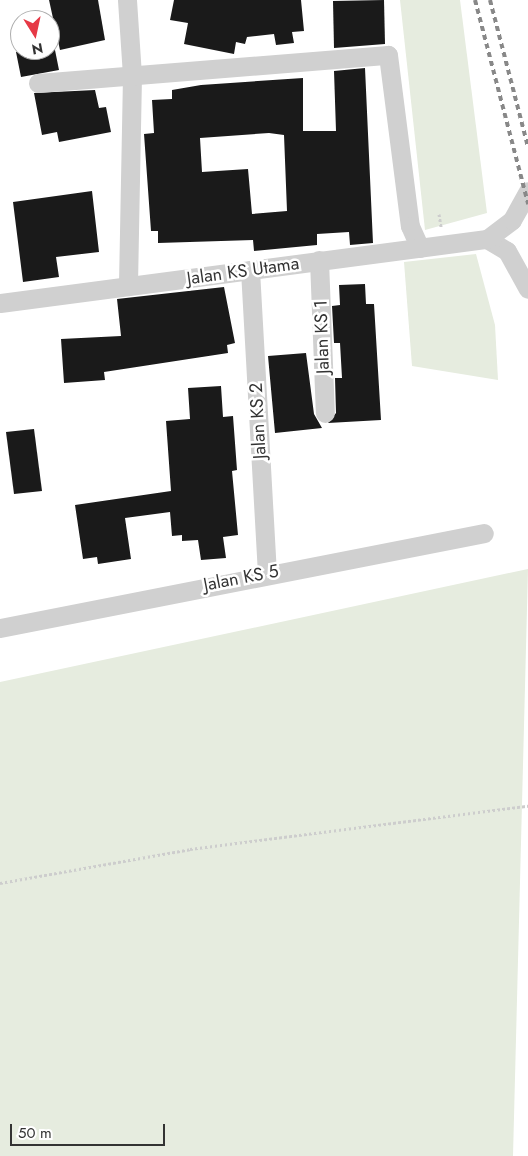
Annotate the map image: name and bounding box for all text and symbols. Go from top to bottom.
north arrow [10,10,60,60]
text: N [30,38,45,60]
street label: Jalan KS Utama [186,252,300,290]
street label: Jalan KS 1 [310,300,334,374]
street label: Jalan KS 2 [245,382,271,460]
street label: Jalan KS 5 [202,560,280,596]
scale bar [12,1114,168,1146]
text: 50 m [18,1122,52,1144]

